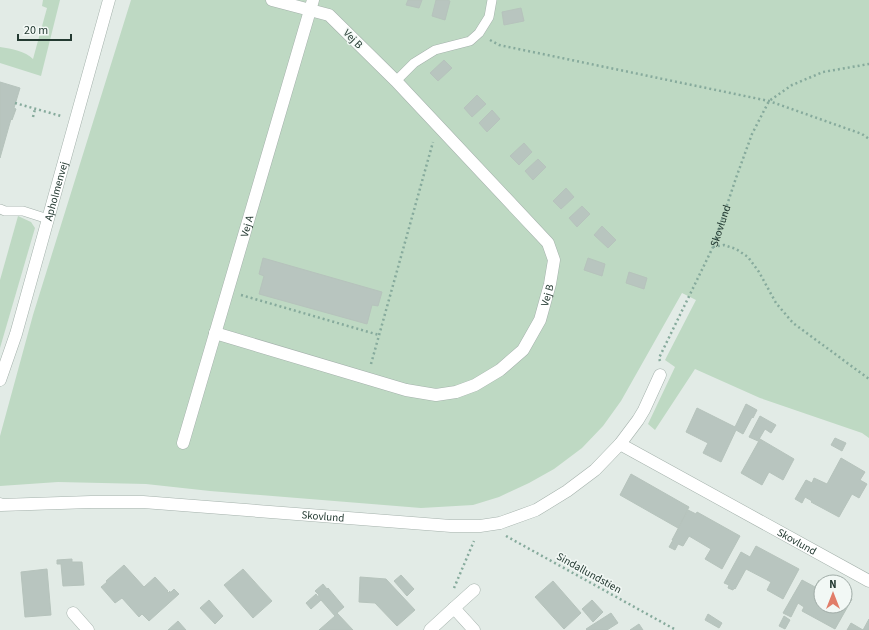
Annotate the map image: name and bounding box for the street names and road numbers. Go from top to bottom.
street label: Vej B [340,26,367,53]
street label: Apholmenvej [40,160,71,222]
street label: Skovlund [706,203,734,249]
street label: Vej A [236,214,257,239]
street label: Vej B [537,282,557,308]
street label: Skovlund [301,507,345,525]
street label: Skovlund [774,524,819,558]
street label: Sindallundstien [554,549,624,597]

